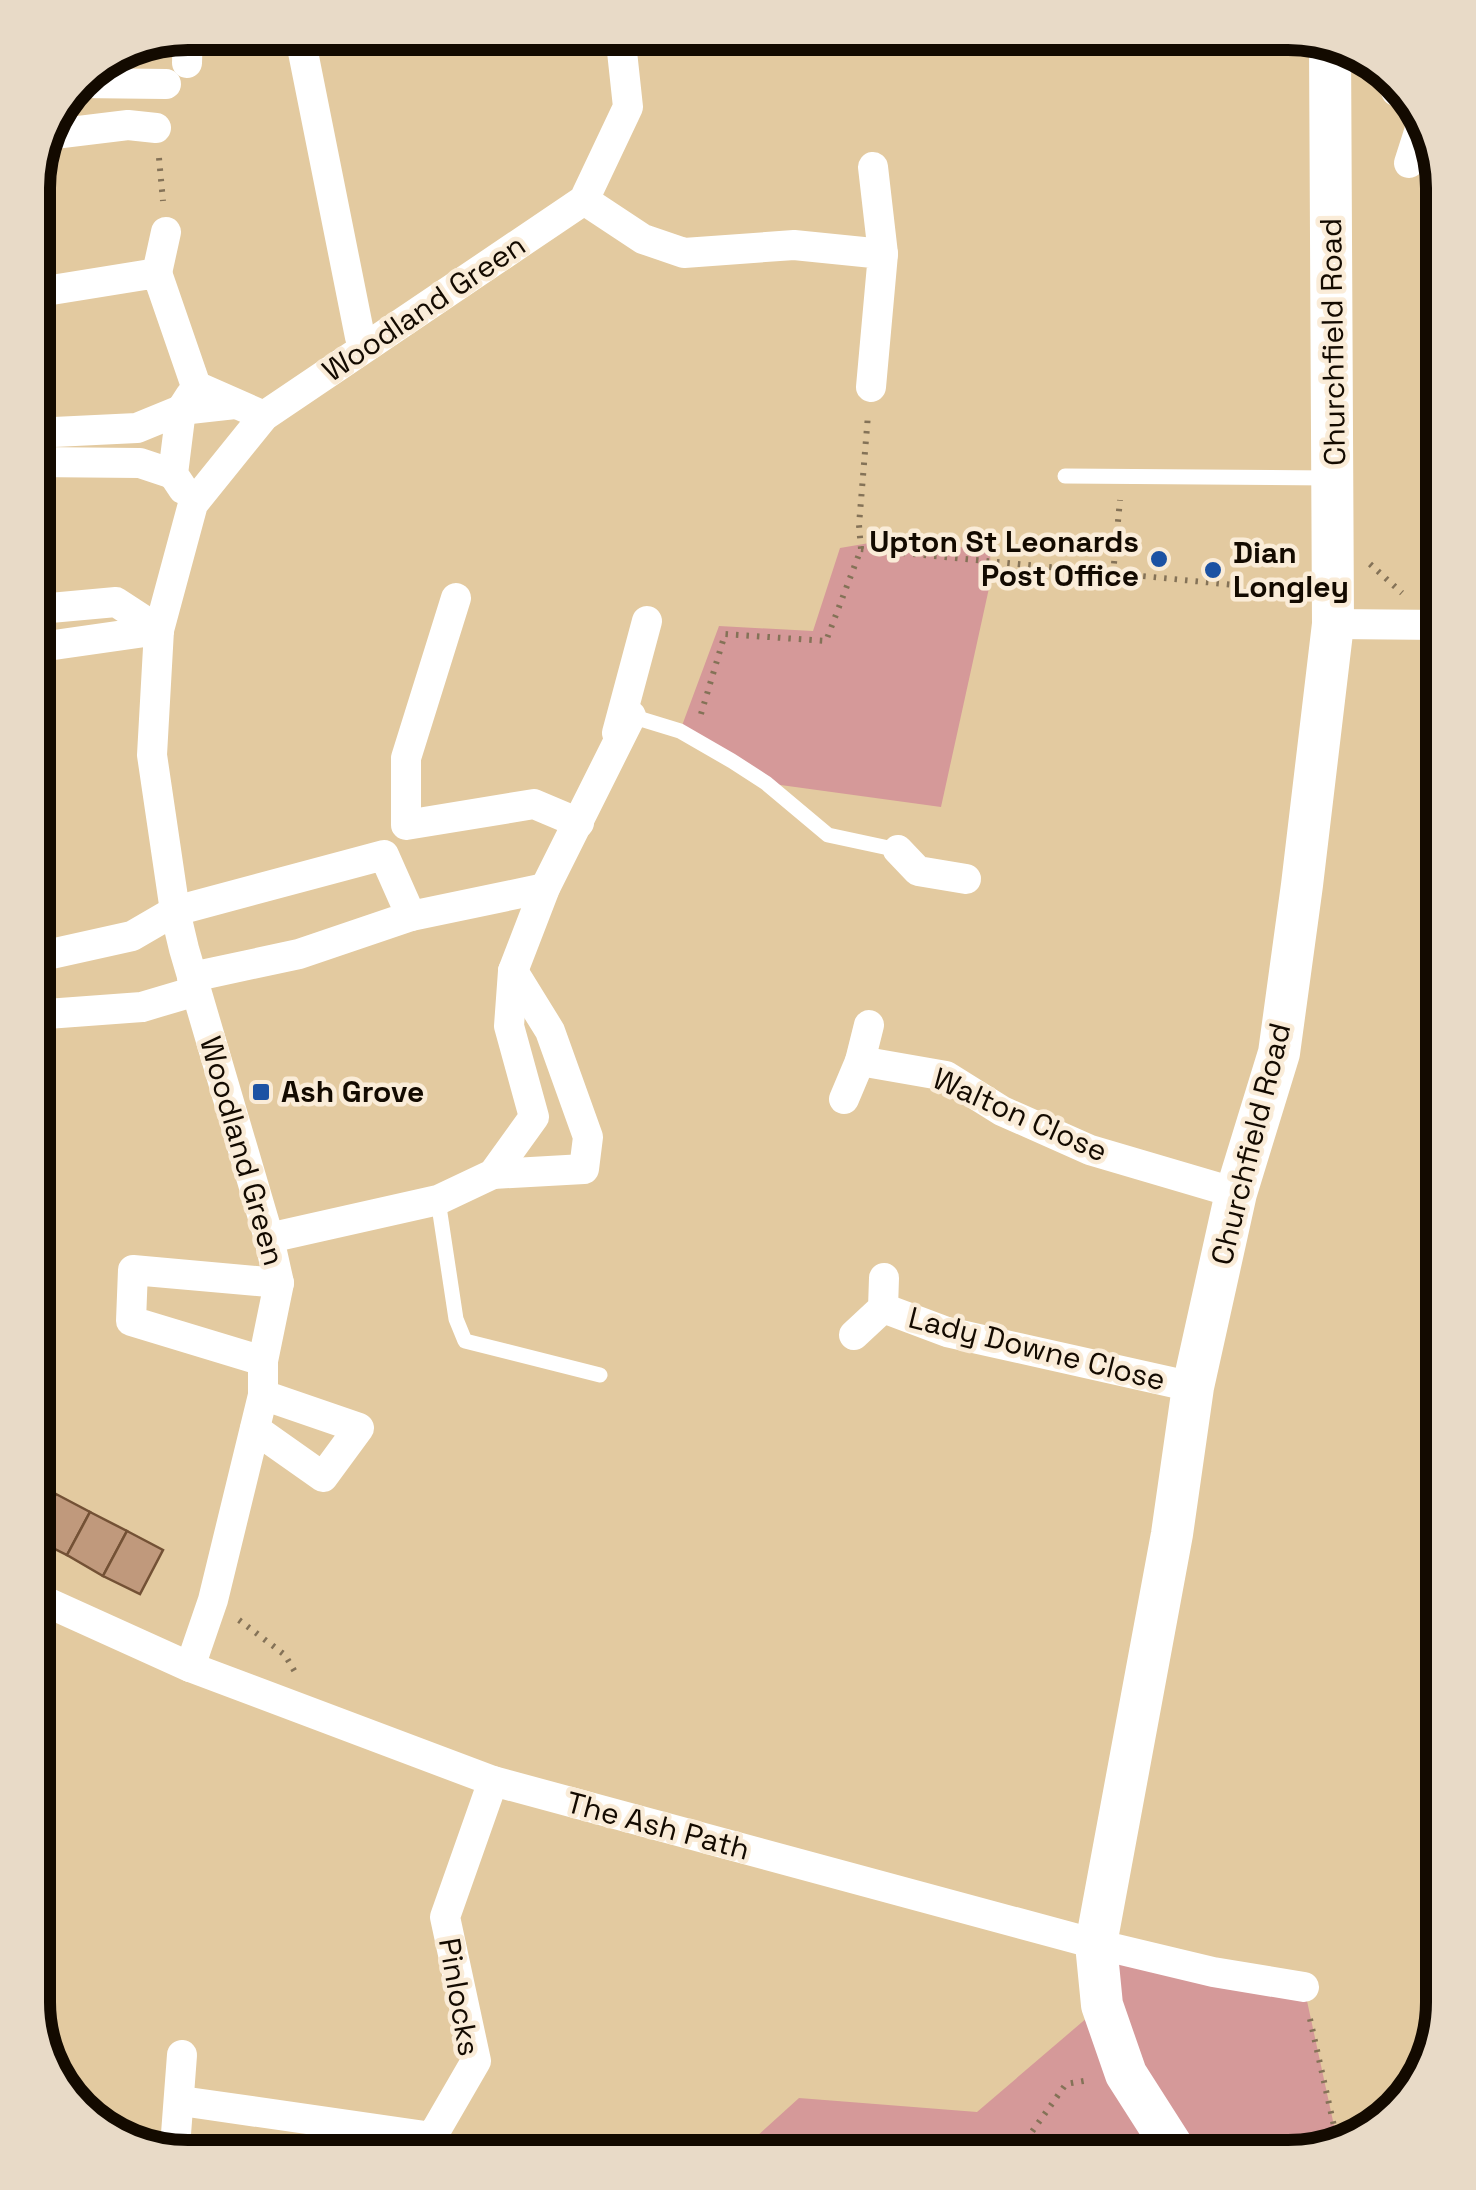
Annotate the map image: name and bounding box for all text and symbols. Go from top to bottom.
street label: Churchfield Road [1311,218,1354,466]
street label: Woodland Green [315,225,533,390]
place label: Upton St Leonards Post Office [869,522,1139,595]
place label: Dian Longley [1233,533,1349,606]
marker: Upton St Leonards Post Office [1148,548,1170,570]
marker: Dian Longley [1202,559,1224,581]
street label: Churchfield Road [1202,1019,1299,1269]
street label: Woodland Green [191,1032,294,1270]
street label: Walton Close [927,1059,1114,1170]
place label: Ash Grove [281,1072,424,1111]
marker: Ash Grove [250,1081,272,1103]
street label: Lady Downe Close [905,1298,1170,1399]
street label: The Ash Path [562,1782,754,1869]
street label: Pinlocks [430,1935,489,2059]

